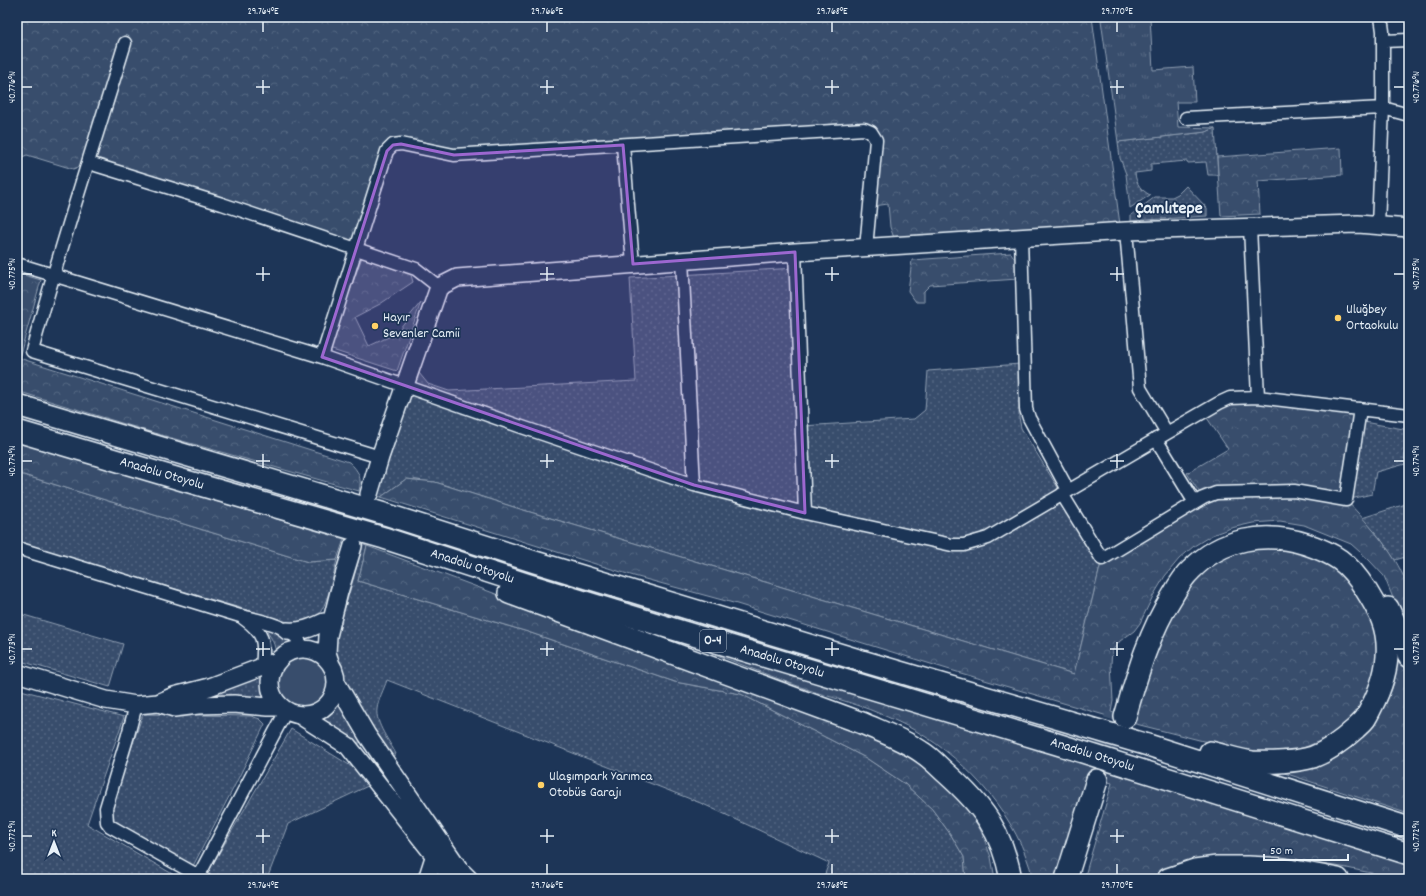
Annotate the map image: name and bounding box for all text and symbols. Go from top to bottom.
text: 29.764°E [247,5,279,19]
text: 29.766°E [531,5,563,19]
text: 29.768°E [816,5,848,19]
text: 29.770°E [1101,5,1133,19]
text: 40.776°N [6,71,20,103]
text: 40.776°N [1410,71,1424,103]
district label: Çamlıtepe [1135,197,1203,222]
text: 40.775°N [6,258,20,290]
text: 40.775°N [1410,258,1424,290]
place label: Uluğbey Ortaokulu [1346,300,1398,336]
place label: Hayır Sevenler Camii [383,308,460,344]
marker: Uluğbey Ortaokulu [1333,313,1343,323]
marker: Hayır Sevenler Camii [370,321,380,331]
text: 40.774°N [6,445,20,477]
text: 40.774°N [1410,445,1424,477]
street label: Anadolu Otoyolu [117,452,206,496]
street label: Anadolu Otoyolu [428,544,517,589]
road number: O-4 [700,630,726,652]
text: 40.773°N [6,633,20,665]
text: 40.773°N [1410,633,1424,665]
street label: Anadolu Otoyolu [737,640,826,684]
street label: Anadolu Otoyolu [1048,733,1137,777]
place label: Ulaşımpark Yarımca Otobüs Garajı [549,767,653,803]
marker: Ulaşımpark Yarımca Otobüs Garajı [536,780,546,790]
text: 40.772°N [6,820,20,852]
text: 40.772°N [1410,820,1424,852]
north arrow [34,822,74,862]
text: K [51,826,57,842]
scale bar [1264,836,1348,862]
text: 50 m [1270,843,1293,860]
text: 29.764°E [247,879,279,893]
text: 29.766°E [531,879,563,893]
text: 29.768°E [816,879,848,893]
text: 29.770°E [1101,879,1133,893]

